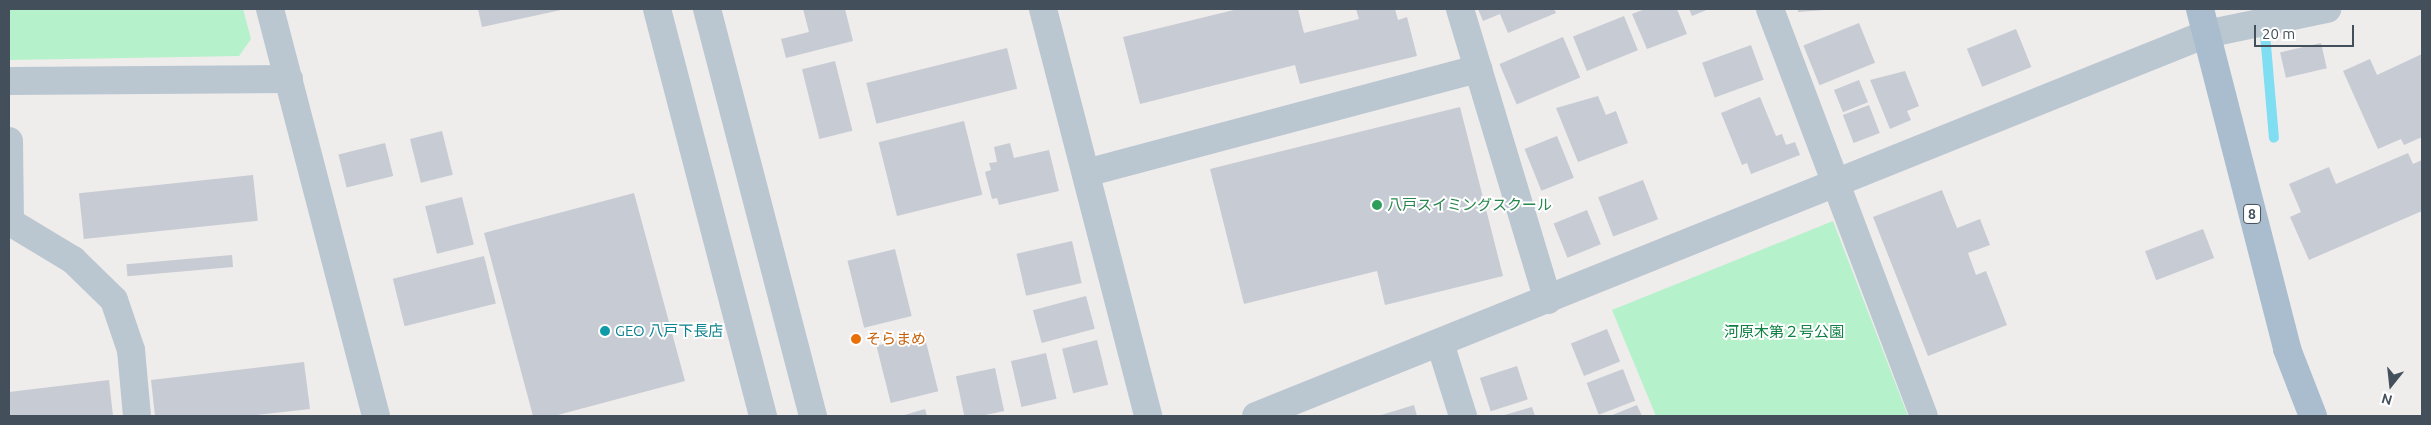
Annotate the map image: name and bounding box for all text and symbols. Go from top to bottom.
scale bar [2256,15,2356,47]
text: 20 m [2262,25,2295,42]
place label: 八戸スイミングスクール [1387,196,1552,214]
marker: 八戸スイミングスクール [1371,199,1383,211]
road number: 8 [2242,202,2262,225]
place label: GEO 八戸下長店 [615,322,723,340]
park label: 河原木第２号公園 [1724,323,1844,341]
marker: GEO 八戸下長店 [599,325,611,337]
place label: そらまめ [866,330,926,348]
marker: そらまめ [850,333,862,345]
north arrow [2366,360,2416,410]
text: N [2380,390,2394,409]

